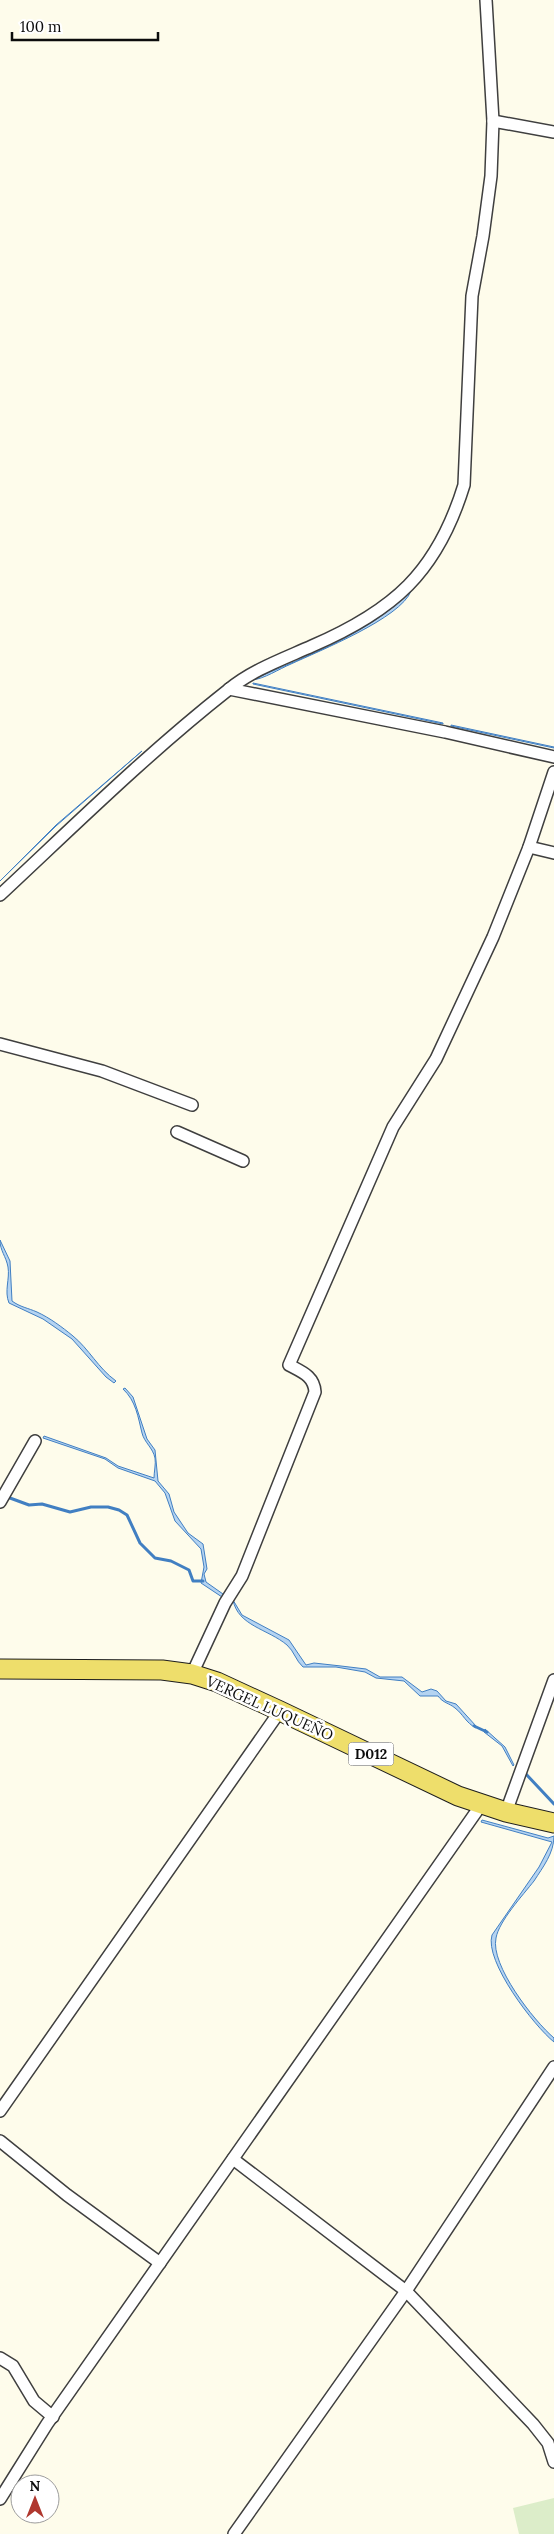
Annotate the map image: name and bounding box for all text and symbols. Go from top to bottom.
scale bar [12,10,159,42]
text: 100 m [20,17,61,36]
street label: VERGEL LUQUEÑO [202,1671,337,1745]
road number: D012 [348,1742,394,1766]
north arrow [10,2474,60,2524]
text: N [30,2477,41,2495]

